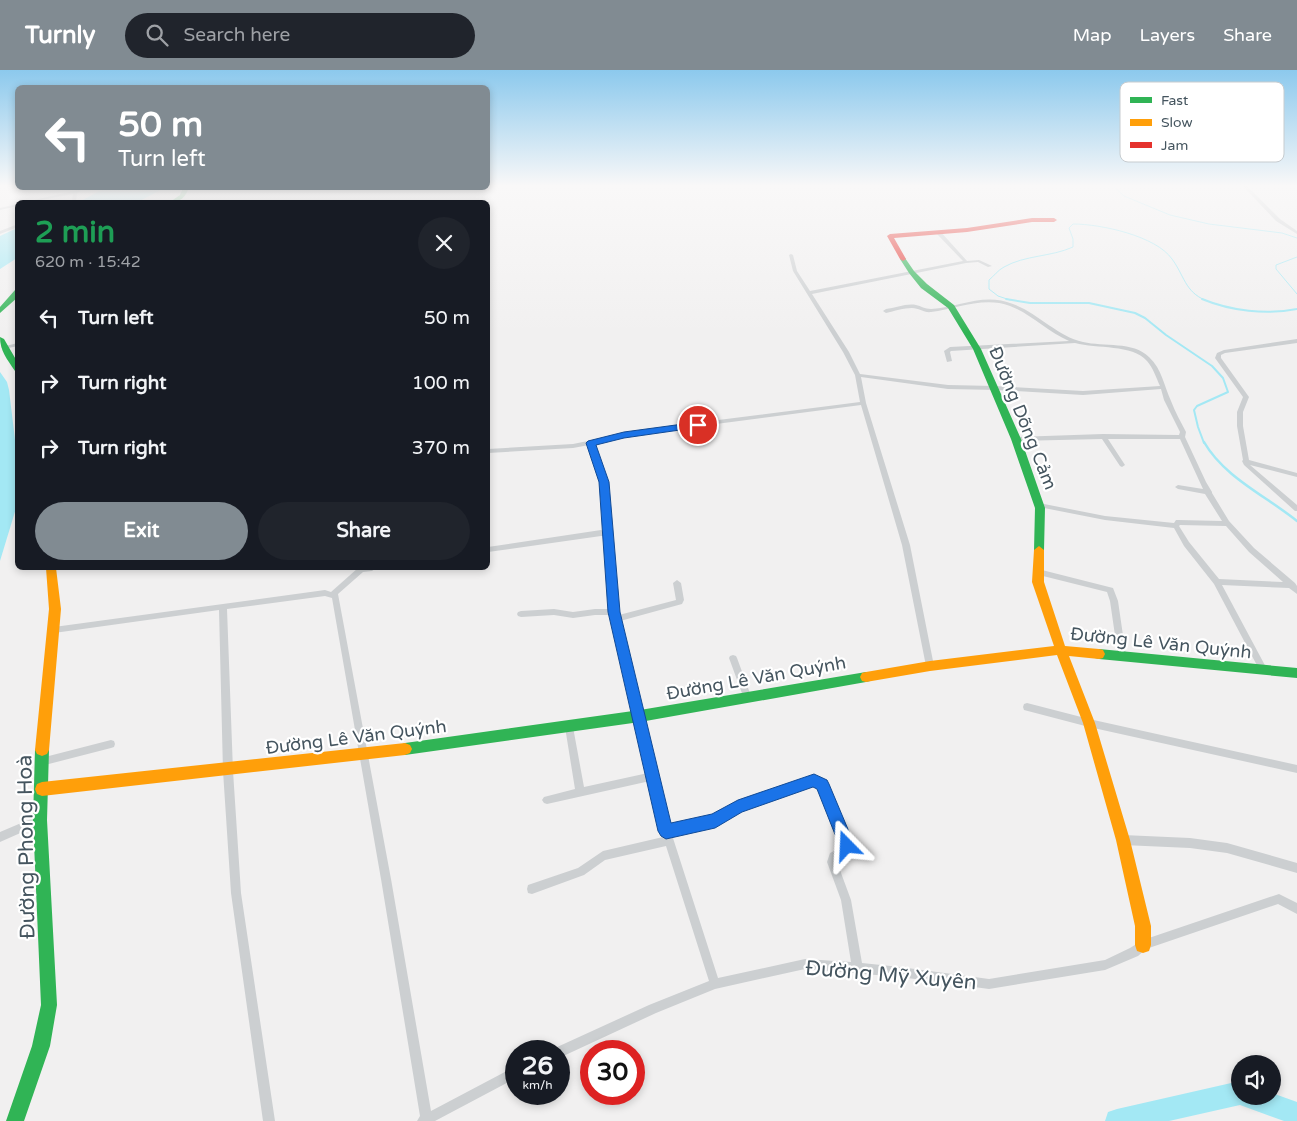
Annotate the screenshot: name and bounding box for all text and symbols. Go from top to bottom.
search box [125,13,475,58]
text: Turnly [25,21,95,50]
icon: search [143,21,171,49]
text: Search here [183,24,290,46]
text: Map [1073,24,1112,46]
text: Layers [1140,24,1195,46]
text: Share [1223,24,1272,46]
legend [1120,82,1284,162]
text: Fast [1161,92,1189,109]
text: 50 m [118,104,203,146]
icon: left [35,105,100,170]
text: Slow [1161,114,1193,131]
text: Jam [1161,137,1188,154]
text: Turn left [118,146,206,172]
text: 2 min [35,214,115,251]
button: close [418,217,470,269]
text: 620 m · 15:42 [35,252,141,272]
icon: left [35,304,63,332]
text: Turn left [78,307,154,329]
text: 50 m [424,307,470,329]
street label: Đường Dõng Cảm [984,343,1062,493]
icon: right [35,369,63,397]
text: Turn right [78,372,166,394]
text: 100 m [412,372,470,394]
pin [677,404,719,446]
icon: arrive [684,411,712,439]
icon: right [35,434,63,462]
text: Turn right [78,437,166,459]
text: 370 m [412,437,470,459]
button: Exit [35,502,248,560]
button: Share [258,502,470,560]
street label: Đường Lê Văn Quýnh [1069,623,1253,663]
street label: Đường Lê Văn Quýnh [664,651,848,705]
street label: Đường Lê Văn Quýnh [264,715,448,759]
street label: Đường Phong Hoà [12,755,41,939]
position arrow [820,819,872,871]
street label: Đường Mỹ Xuyên [804,956,978,995]
speed limit sign: 30 [580,1040,645,1105]
text: 26 [522,1051,553,1081]
map controls [1231,1055,1281,1105]
button: sound [1231,1055,1281,1105]
text: km/h [522,1078,553,1092]

